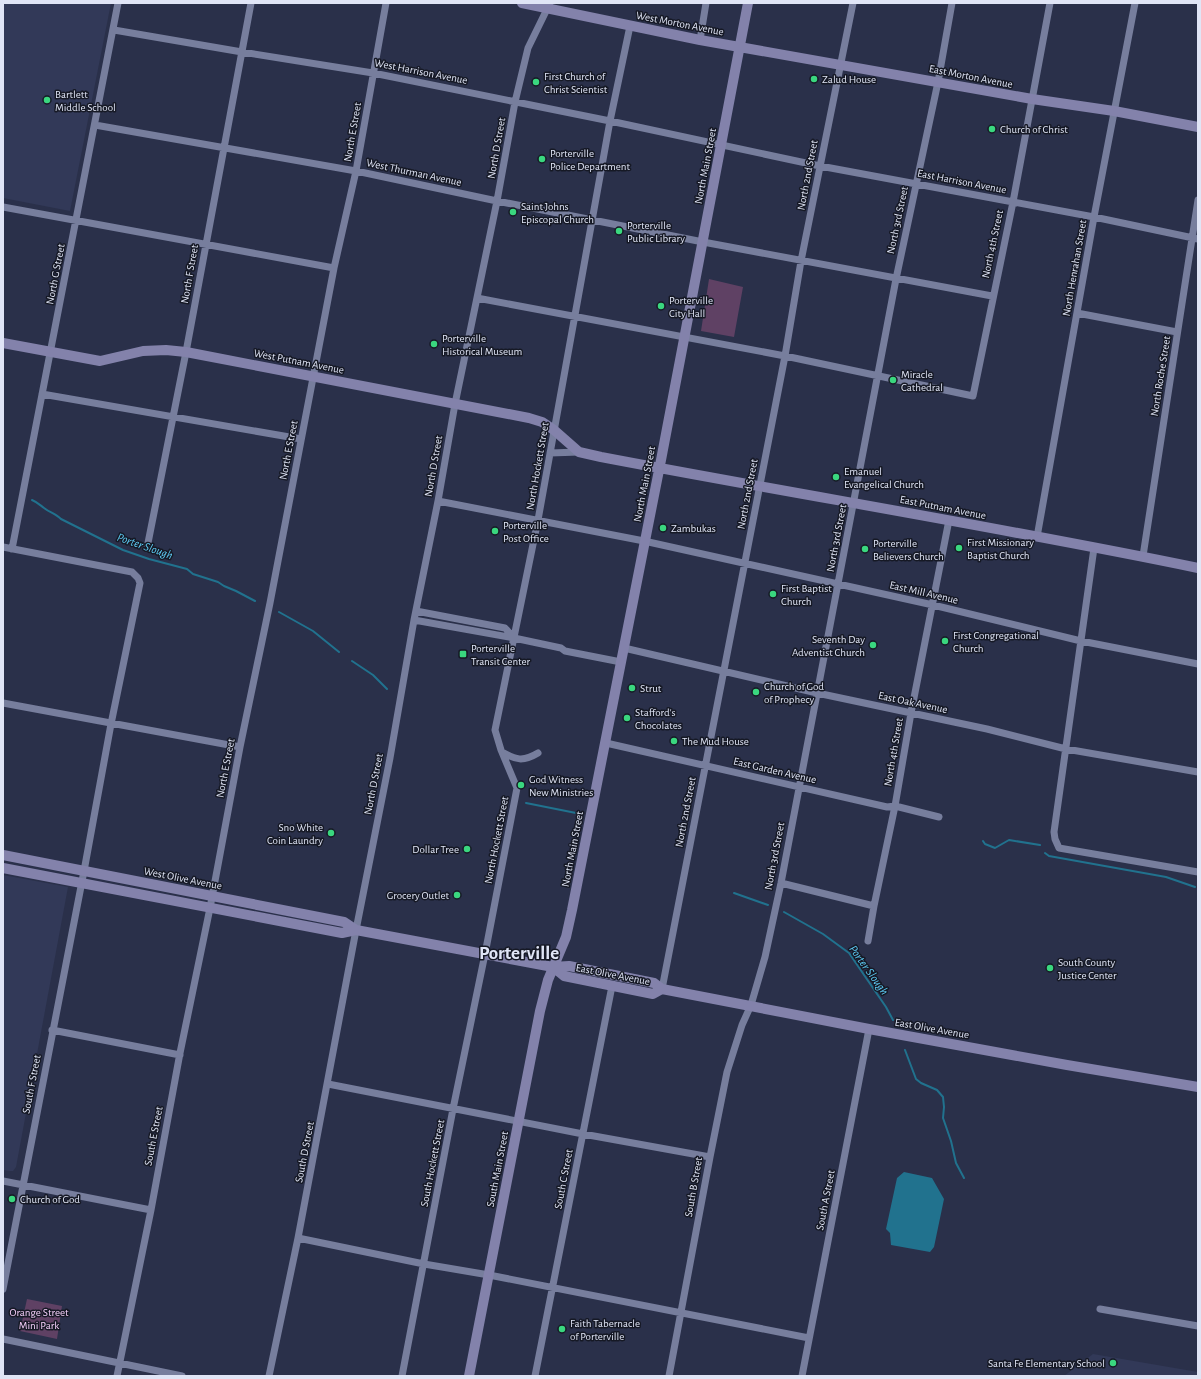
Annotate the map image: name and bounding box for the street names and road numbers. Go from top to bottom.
street label: West Morton Avenue [635,10,725,37]
street label: West Harrison Avenue [373,57,468,86]
street label: East Morton Avenue [928,63,1014,90]
street label: North E Street [342,101,363,163]
street label: North D Street [486,116,507,180]
street label: North Main Street [693,127,718,205]
street label: North 2nd Street [795,139,820,211]
street label: West Thurman Avenue [365,157,463,188]
street label: East Harrison Avenue [916,167,1007,196]
street label: North 3rd Street [885,185,910,255]
street label: North 4th Street [980,209,1005,279]
street label: North Henrahan Street [1061,219,1088,317]
street label: North G Street [44,242,67,305]
street label: North F Street [179,243,200,304]
street label: North Roche Street [1149,335,1172,417]
street label: West Putnam Avenue [253,347,345,376]
street label: North E Street [277,419,300,481]
street label: North Hockett Street [524,421,551,511]
street label: North D Street [423,434,444,498]
street label: North Main Street [632,445,657,523]
street label: North 2nd Street [735,458,760,530]
street label: East Putnam Avenue [899,494,987,521]
street label: North 3rd Street [825,503,849,573]
street label: East Mill Avenue [888,579,959,606]
street label: East Oak Avenue [877,690,949,715]
street label: North 4th Street [882,716,905,787]
street label: North E Street [214,737,237,799]
street label: North D Street [362,752,385,816]
street label: East Garden Avenue [732,756,817,785]
street label: North 2nd Street [673,776,698,848]
street label: North Hockett Street [483,795,510,885]
street label: North Main Street [560,810,585,888]
street label: North 3rd Street [763,821,787,891]
street label: West Olive Avenue [143,865,223,891]
street label: East Olive Avenue [575,962,651,987]
street label: East Olive Avenue [894,1017,970,1040]
street label: South F Street [20,1053,43,1114]
street label: South E Street [142,1105,165,1167]
street label: South Hockett Street [419,1118,446,1208]
street label: South D Street [293,1120,316,1183]
street label: South Main Street [485,1130,510,1208]
street label: South C Street [552,1148,575,1210]
street label: South B Street [683,1156,704,1218]
street label: South A Street [814,1169,837,1231]

